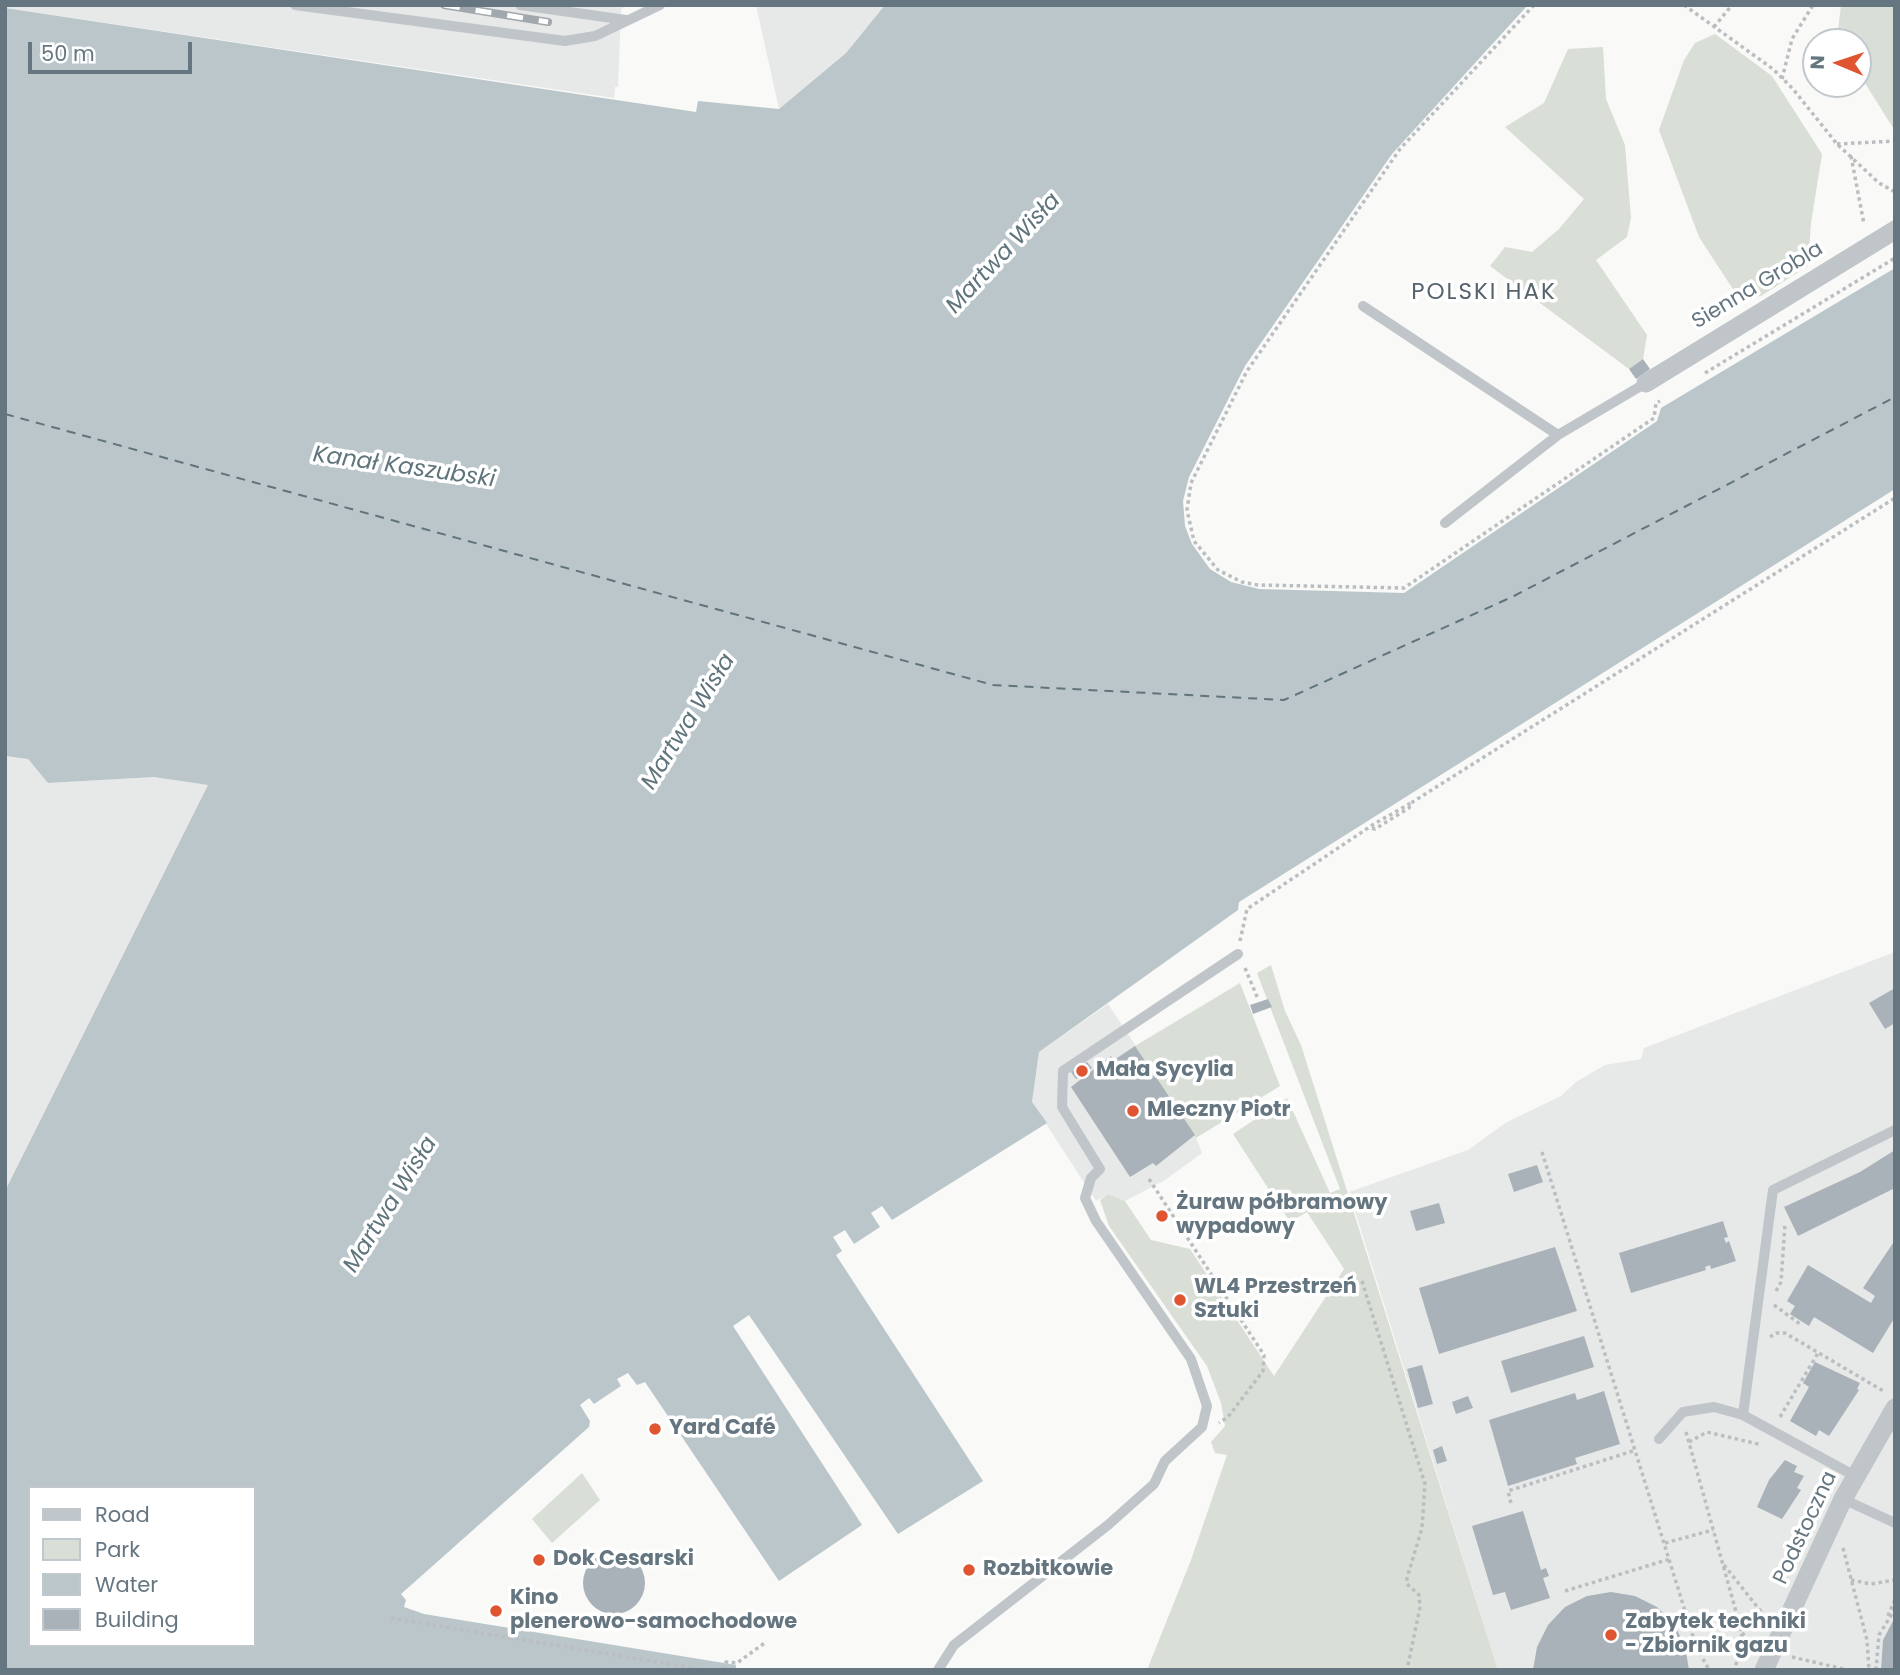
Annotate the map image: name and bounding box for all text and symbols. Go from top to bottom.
scale bar [32,28,196,72]
north arrow [1802,28,1872,98]
text: 50 m [41,39,95,68]
text: N [1804,55,1831,70]
water label: Martwa Wisła [941,188,1067,320]
street label: Sienna Grobla [1688,237,1828,335]
district label: POLSKI HAK [1412,279,1556,307]
water label: Kanał Kaszubski [311,442,497,494]
water label: Martwa Wisła [636,649,742,795]
place label: Mała Sycylia [1096,1058,1234,1084]
marker: Mała Sycylia [1074,1063,1090,1079]
place label: Mleczny Piotr [1147,1098,1291,1124]
marker: Mleczny Piotr [1125,1103,1141,1119]
water label: Martwa Wisła [338,1132,444,1278]
place label: Żuraw półbramowy wypadowy [1176,1191,1388,1241]
marker: Żuraw półbramowy wypadowy [1154,1208,1170,1224]
place label: WL4 Przestrzeń Sztuki [1194,1275,1357,1325]
marker: WL4 Przestrzeń Sztuki [1172,1292,1188,1308]
place label: Yard Café [669,1416,776,1442]
marker: Yard Café [647,1421,663,1437]
street label: Podstoczna [1769,1467,1843,1589]
legend [28,1486,256,1647]
text: Road [95,1500,150,1529]
text: Park [95,1535,140,1564]
place label: Dok Cesarski [553,1547,694,1573]
marker: Dok Cesarski [531,1552,547,1568]
place label: Rozbitkowie [983,1557,1113,1583]
marker: Rozbitkowie [961,1562,977,1578]
text: Water [95,1570,158,1599]
place label: Kino plenerowo-samochodowe [510,1586,797,1636]
marker: Kino plenerowo-samochodowe [488,1603,504,1619]
text: Building [95,1605,179,1634]
place label: Zabytek techniki - Zbiornik gazu [1625,1610,1806,1660]
marker: Zabytek techniki - Zbiornik gazu [1603,1627,1619,1643]

